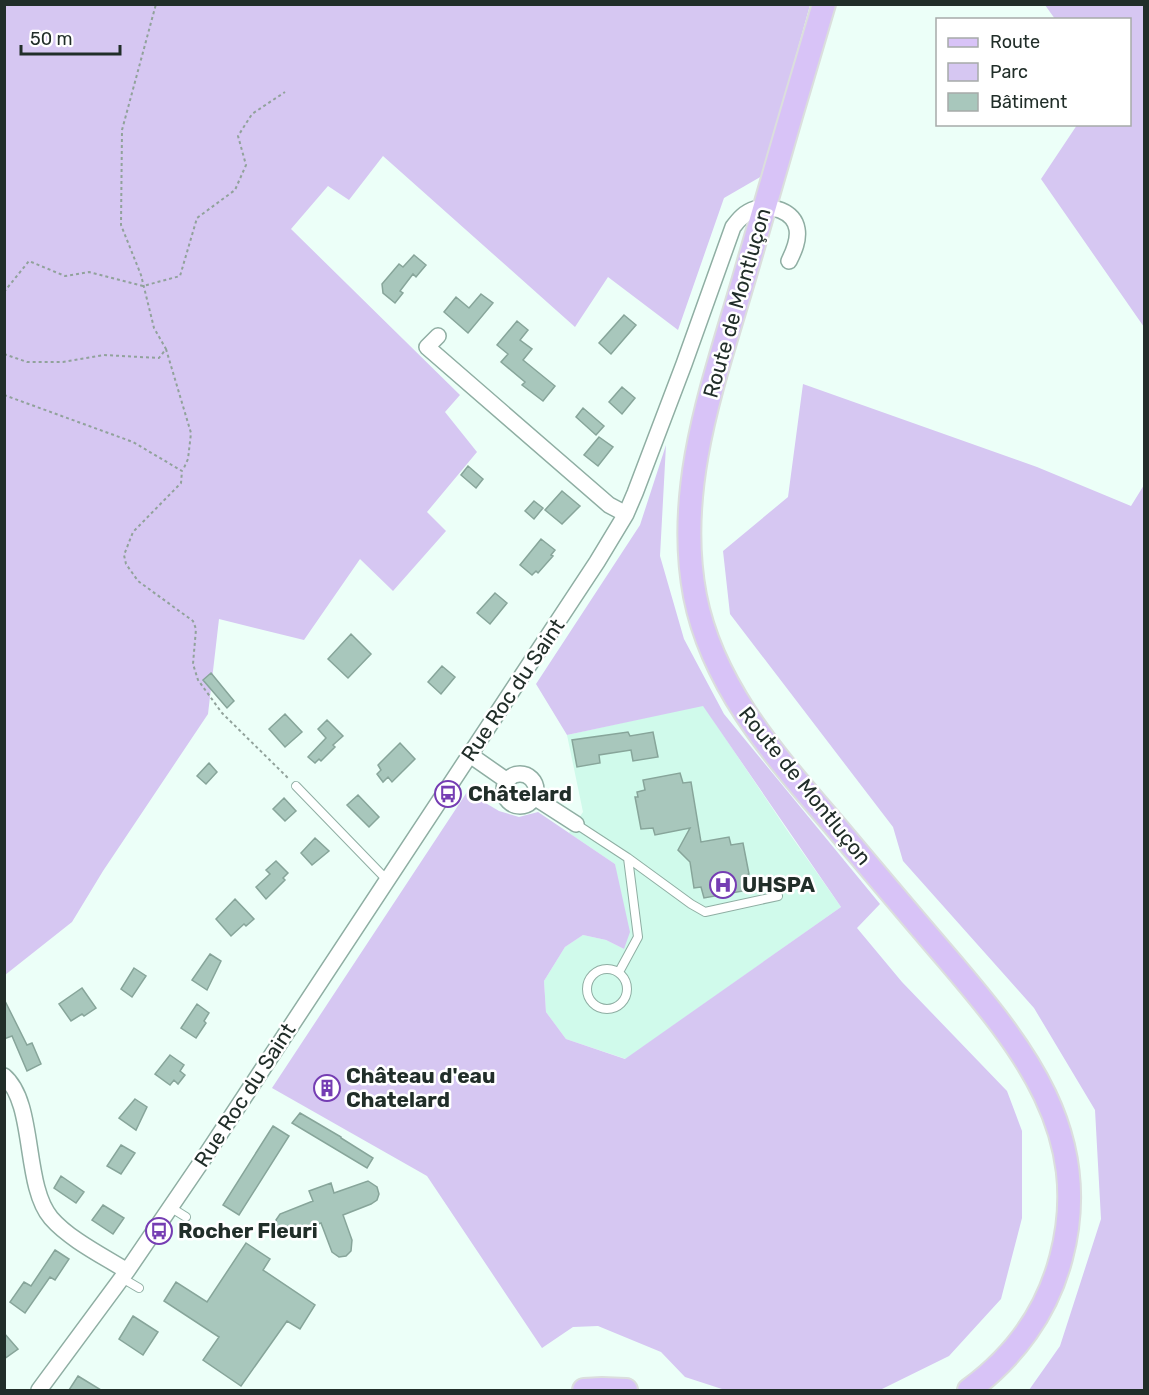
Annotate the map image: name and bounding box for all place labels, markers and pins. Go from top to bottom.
bus stop icon: Châtelard [433,779,463,809]
place label: Châtelard [468,781,572,806]
hospital icon: UHSPA [708,870,738,900]
place label: UHSPA [742,872,815,897]
place label: Château d'eau Chatelard [346,1063,495,1112]
building icon: Château d'eau Chatelard [312,1073,342,1103]
bus stop icon: Rocher Fleuri [144,1216,174,1246]
place label: Rocher Fleuri [178,1218,318,1243]

